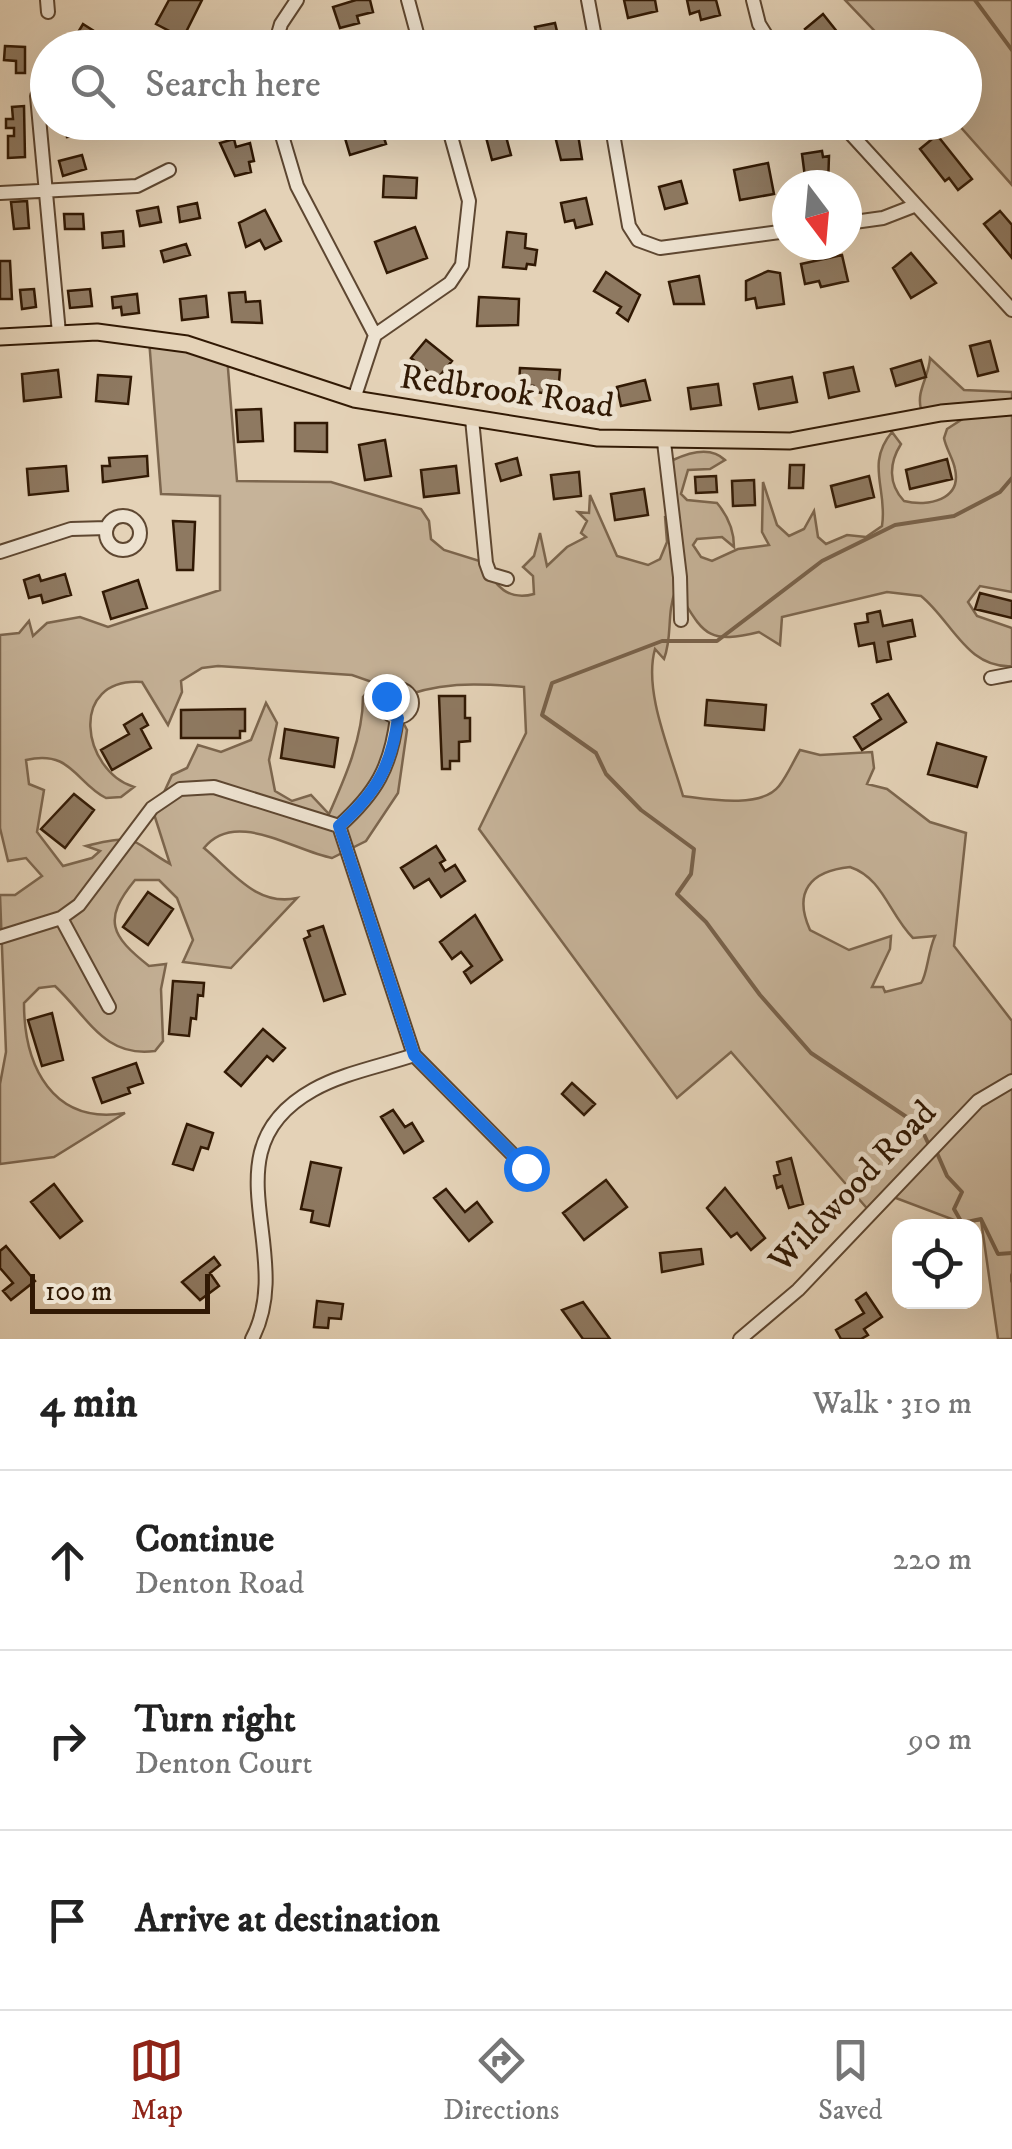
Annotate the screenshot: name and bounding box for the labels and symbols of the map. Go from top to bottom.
north arrow [772,170,862,260]
street label: Redbrook Road [397,355,617,429]
route end [364,674,410,720]
street label: Wildwood Road [759,1091,947,1283]
route start [504,1146,550,1192]
scale bar [30,1269,210,1314]

